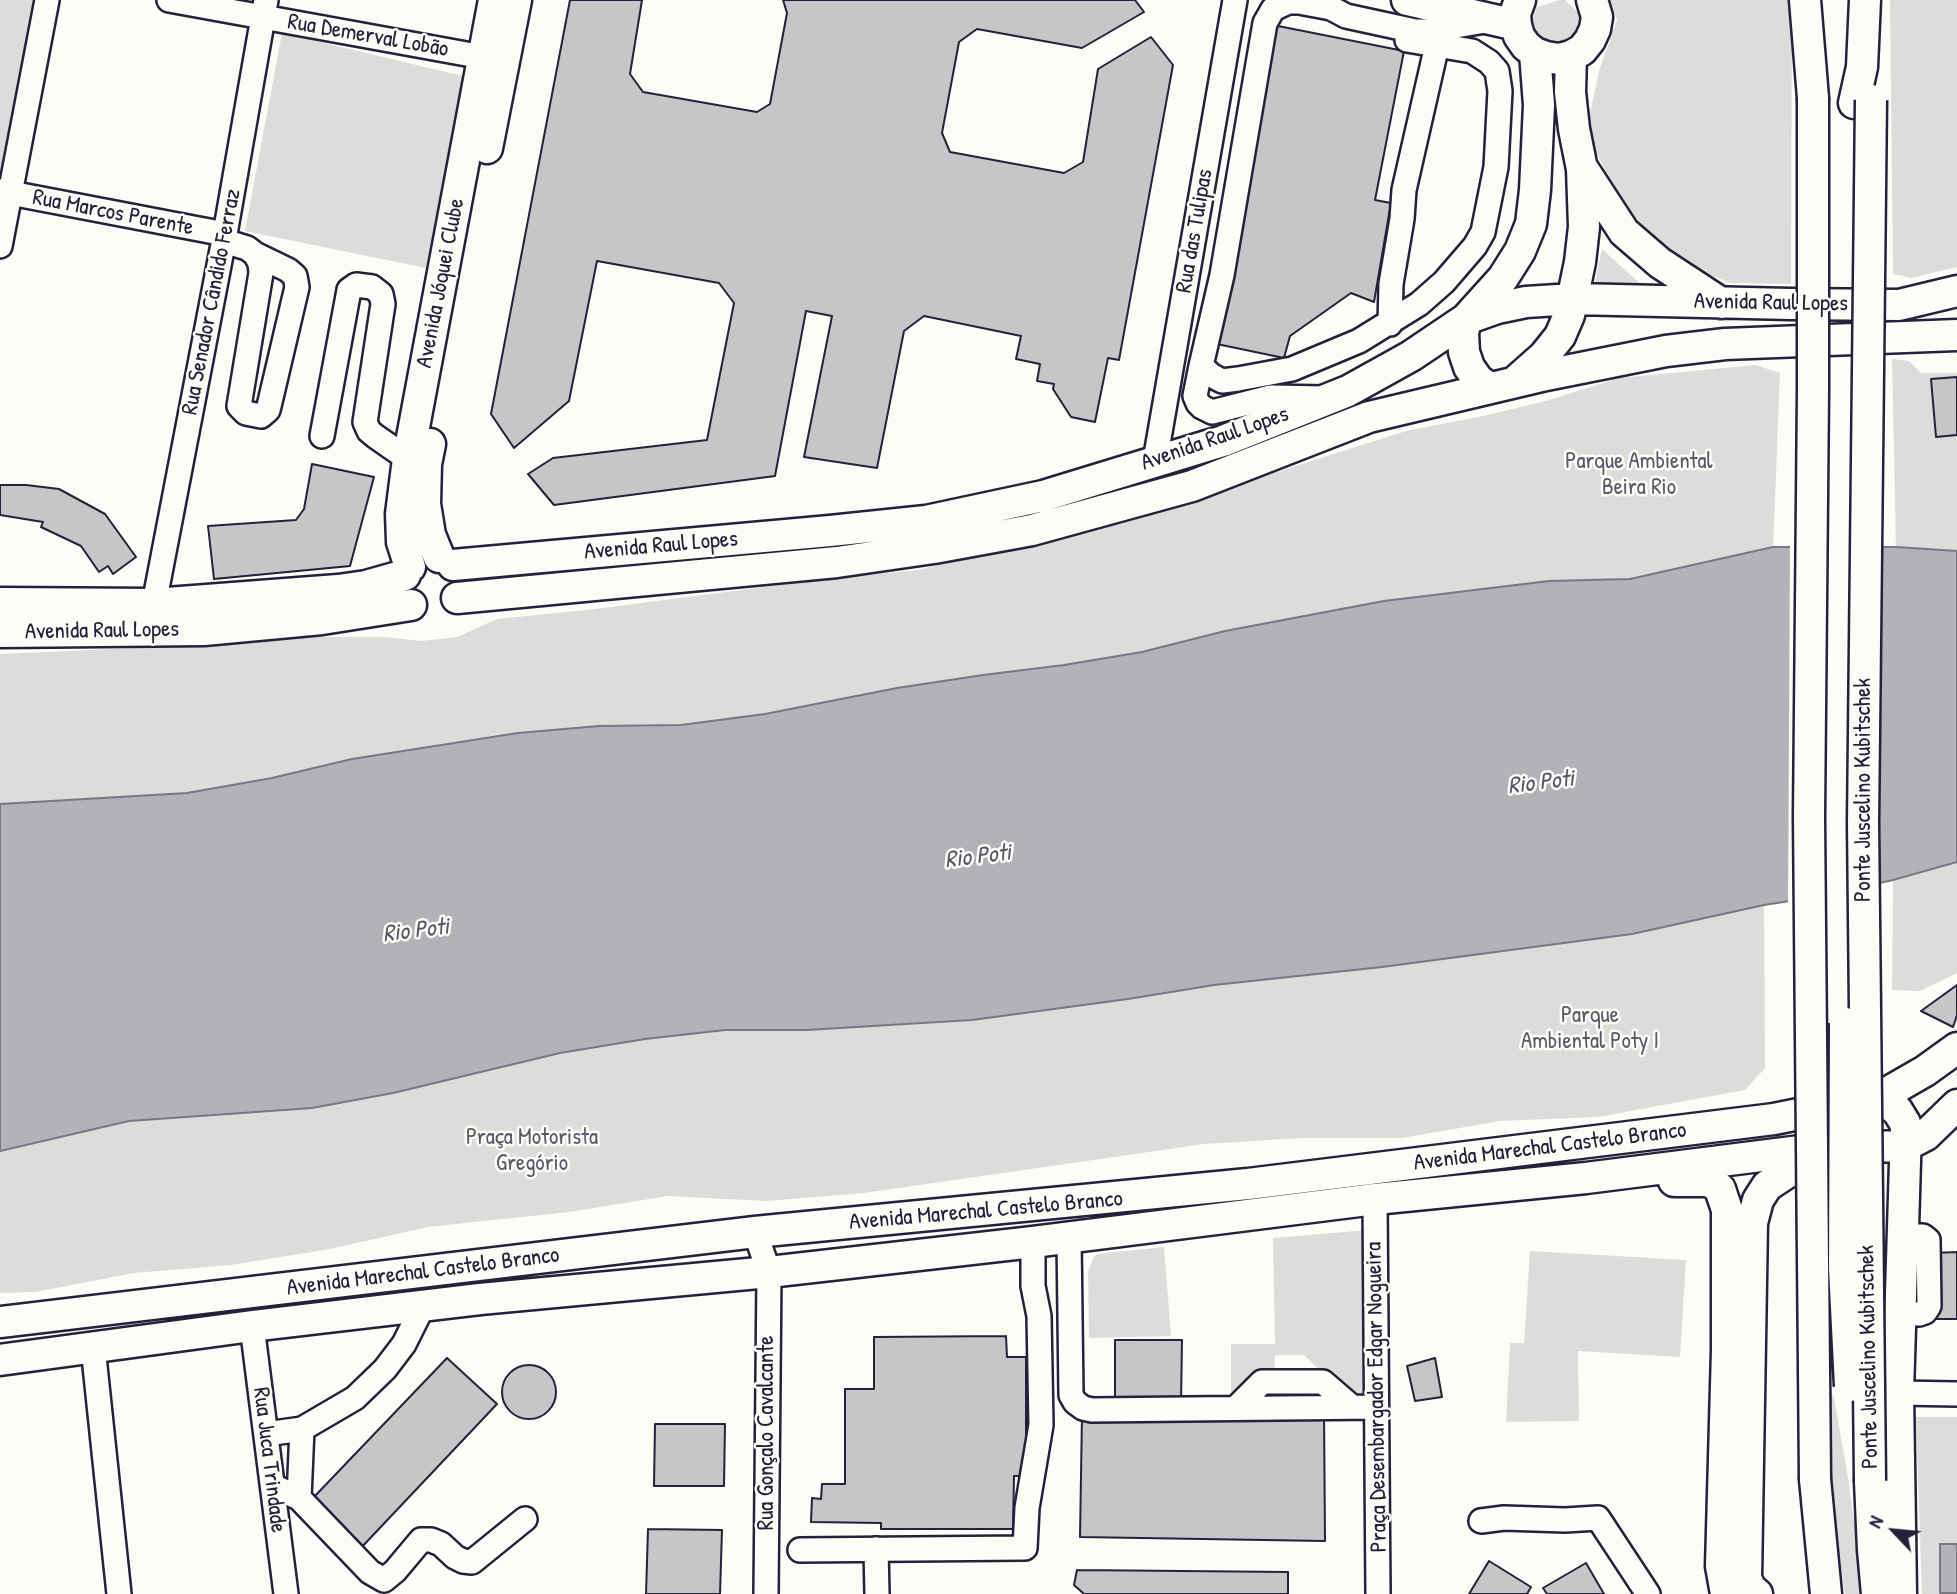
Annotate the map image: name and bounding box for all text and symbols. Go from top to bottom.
street label: Rua Demerval Lobão [285,8,451,64]
street label: Rua das Tulipas [1171,167,1219,295]
street label: Rua Marcos Parente [30,184,196,242]
street label: Rua Senador Cândido Ferraz [177,187,247,417]
street label: Avenida Jóquei Clube [411,196,471,370]
street label: Avenida Raul Lopes [1694,288,1848,318]
street label: Avenida Raul Lopes [1138,401,1292,477]
park label: Parque Ambiental Beira Rio [1565,448,1713,502]
street label: Avenida Raul Lopes [583,526,739,566]
street label: Avenida Raul Lopes [25,616,179,646]
street label: Ponte Juscelino Kubitschek [1850,678,1878,902]
water label: Rio Poti [1506,765,1576,801]
water label: Rio Poti [943,839,1013,875]
water label: Rio Poti [381,913,451,949]
park label: Parque Ambiental Poty I [1521,1002,1659,1056]
street label: Avenida Marechal Castelo Branco [1412,1117,1688,1177]
park label: Praça Motorista Gregório [466,1124,598,1178]
street label: Avenida Marechal Castelo Branco [848,1185,1124,1237]
street label: Avenida Marechal Castelo Branco [285,1242,561,1302]
street label: Praça Desembargador Edgar Nogueira [1360,1242,1394,1552]
street label: Ponte Juscelino Kubitschek [1853,1245,1885,1469]
street label: Rua Gonçalo Cavalcante [753,1336,781,1530]
street label: Rua Juca Trindade [246,1386,292,1534]
north arrow [1859,1496,1929,1566]
text: N [1861,1512,1889,1532]

